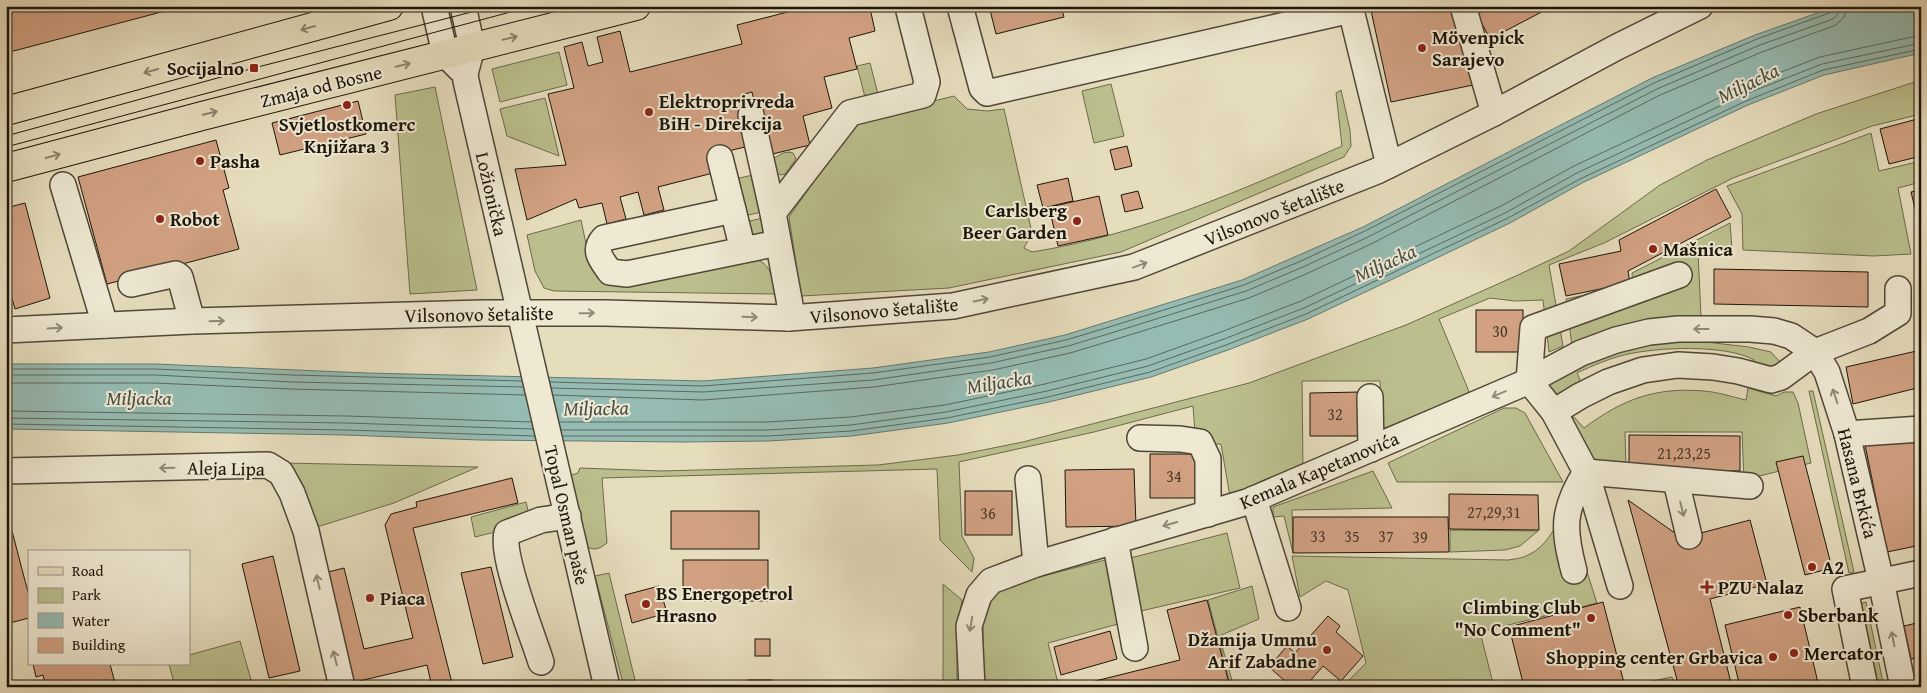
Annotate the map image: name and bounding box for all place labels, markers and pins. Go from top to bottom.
place label: Mövenpick Sarajevo [1432,23,1524,73]
marker: Mövenpick Sarajevo [1416,42,1428,54]
place label: Socijalno [167,54,244,82]
marker: Socijalno [248,62,260,74]
place label: Elektroprivreda BiH - Direkcija [659,87,795,137]
marker: Svjetlostkomerc Knjižara 3 [341,99,353,111]
marker: Elektroprivreda BiH - Direkcija [643,106,655,118]
place label: Svjetlostkomerc Knjižara 3 [279,110,416,160]
place label: Pasha [210,147,260,175]
marker: Pasha [194,155,206,167]
place label: Carlsberg Beer Garden [962,196,1068,246]
place label: Robot [170,205,220,233]
marker: Robot [154,213,166,225]
marker: Carlsberg Beer Garden [1071,215,1083,227]
place label: Mašnica [1663,235,1733,263]
marker: Mašnica [1647,243,1659,255]
place label: A2 [1822,553,1844,581]
marker: A2 [1806,561,1818,573]
place label: PZU Nalaz [1718,573,1804,601]
place label: BS Energopetrol Hrasno [656,579,793,629]
marker: PZU Nalaz [1700,580,1714,594]
place label: Piaca [380,584,425,612]
marker: Piaca [364,592,376,604]
place label: Climbing Club "No Comment" [1454,593,1581,643]
marker: BS Energopetrol Hrasno [640,598,652,610]
place label: Sberbank [1798,601,1879,629]
marker: Sberbank [1782,609,1794,621]
marker: Climbing Club "No Comment" [1585,612,1597,624]
place label: Džamija Ummu Arif Zabadne [1188,625,1317,675]
place label: Mercator [1804,639,1883,667]
place label: Shopping center Grbavica [1546,643,1763,671]
marker: Džamija Ummu Arif Zabadne [1321,644,1333,656]
marker: Mercator [1788,647,1800,659]
marker: Shopping center Grbavica [1767,651,1779,663]

